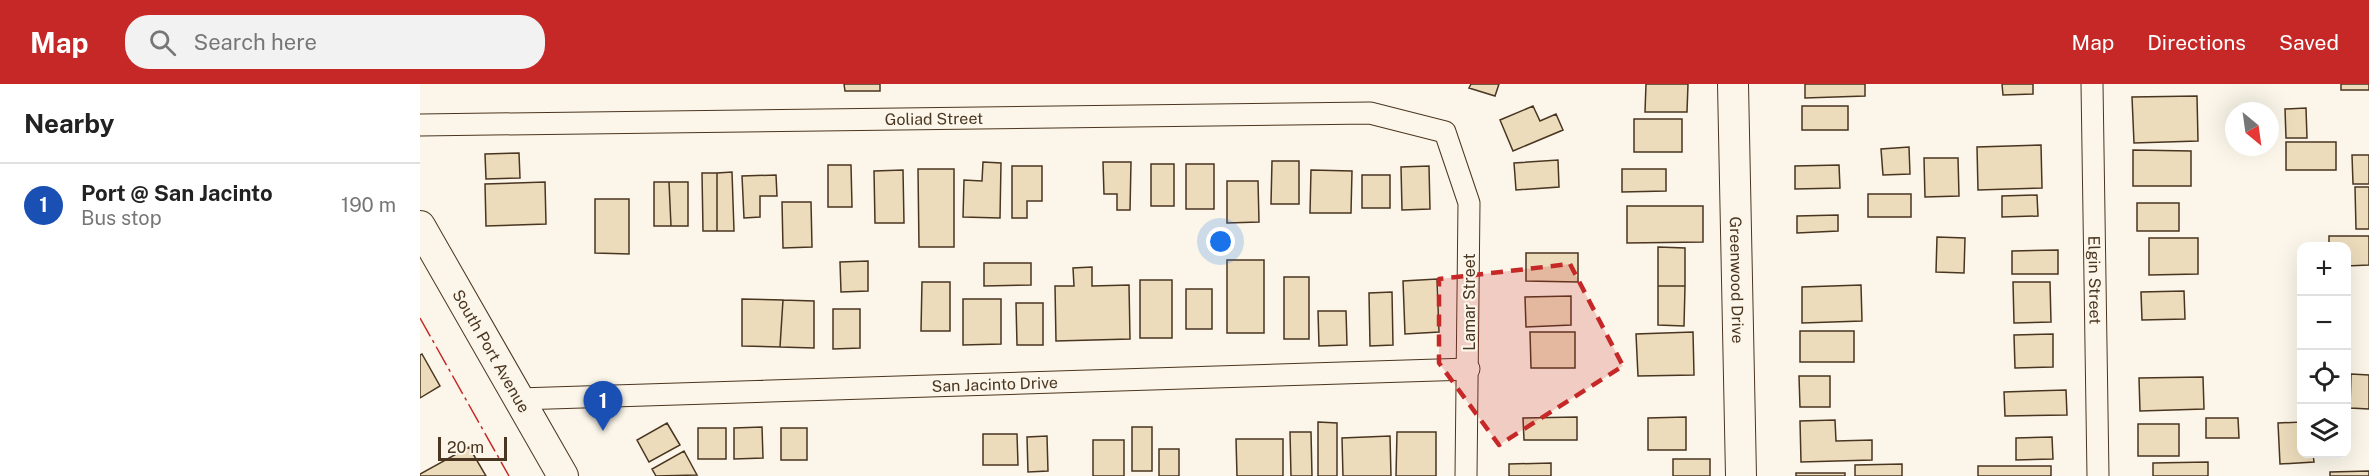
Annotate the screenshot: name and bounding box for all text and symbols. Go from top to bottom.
search box [125,15,545,69]
text: Map [30,26,89,59]
icon: search [146,26,179,59]
text: Search here [194,29,317,55]
text: Map [2072,30,2114,55]
text: Directions [2147,30,2246,55]
text: Saved [2279,30,2339,55]
north arrow [2225,102,2279,156]
text: Nearby [24,108,114,139]
street label: Goliad Street [885,108,983,129]
text: Port @ San Jacinto [81,180,273,206]
text: 1 [39,193,48,217]
text: 190 m [341,193,396,217]
text: Bus stop [81,206,162,230]
street label: Greenwood Drive [1726,216,1748,344]
your location [1206,227,1235,256]
street label: Elgin Street [2085,235,2105,324]
map controls [2297,242,2351,458]
button: + [2297,242,2351,296]
street label: Lamar Street [1460,253,1479,351]
street label: South Port Avenue [449,286,534,416]
button: − [2297,296,2351,350]
button: locate [2297,350,2351,404]
street label: San Jacinto Drive [931,372,1058,395]
pin: 1 [584,382,622,431]
button: layers [2297,404,2351,458]
scale bar [438,434,507,462]
text: 20 m [447,438,484,457]

